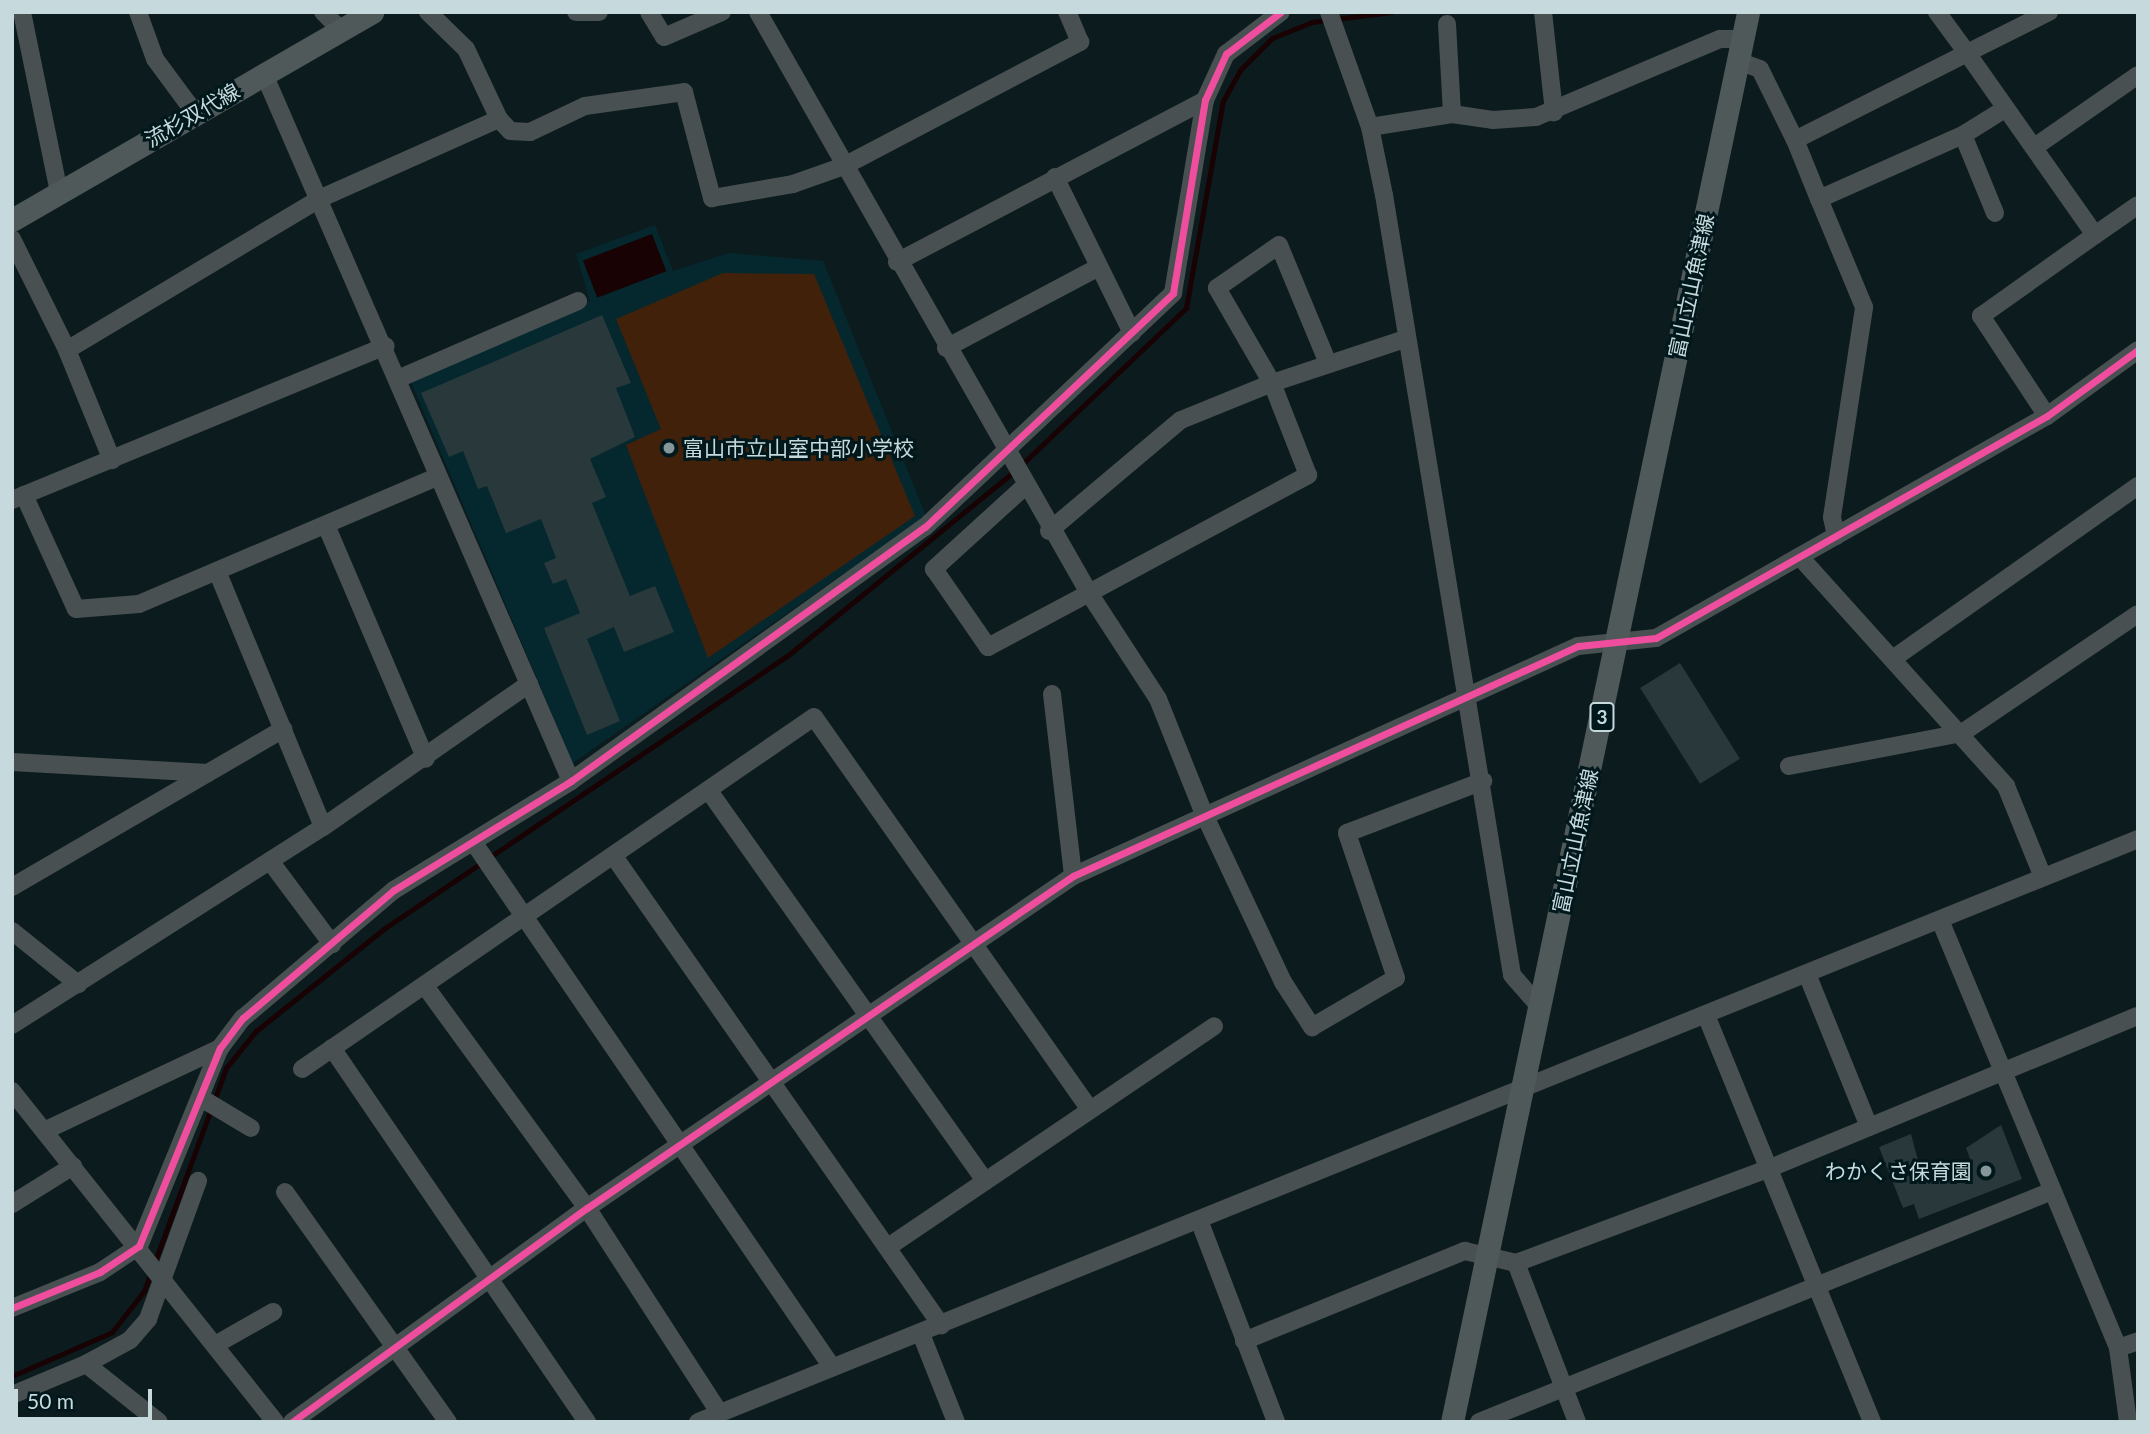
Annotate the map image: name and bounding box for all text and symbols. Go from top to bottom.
street label: 流杉双代線 [140,78,244,152]
street label: 富山立山魚津線 [1663,211,1719,361]
place label: 富山市立山室中部小学校 [683,435,914,461]
marker: 富山市立山室中部小学校 [661,440,677,456]
road number: 3 [1588,702,1616,732]
street label: 富山立山魚津線 [1547,766,1603,916]
place label: わかくさ保育園 [1825,1158,1972,1184]
marker: わかくさ保育園 [1978,1163,1994,1179]
scale bar [18,1374,156,1418]
text: 50 m [27,1388,74,1413]

